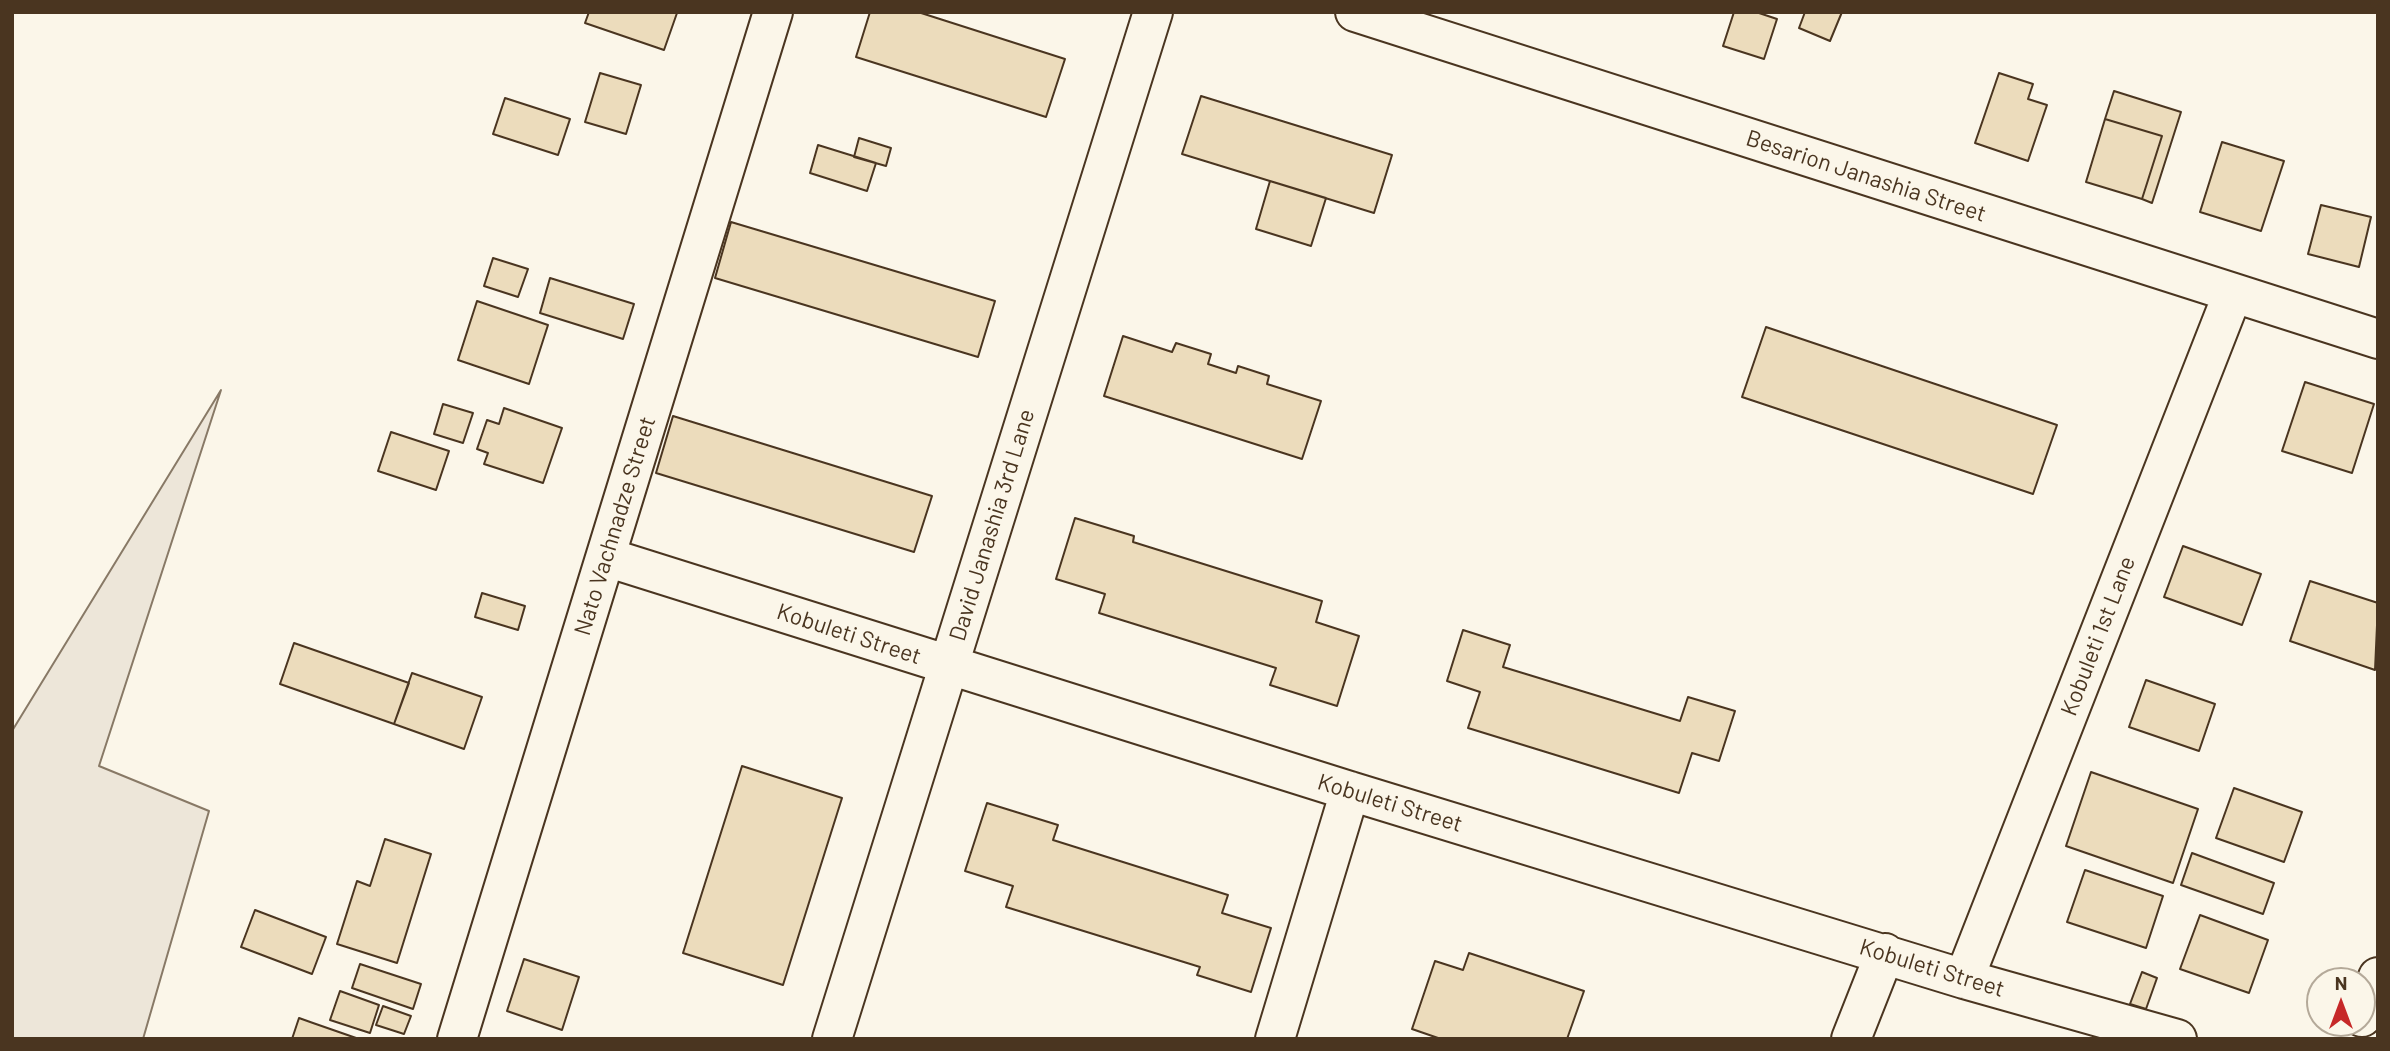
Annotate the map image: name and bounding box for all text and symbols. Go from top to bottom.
street label: Besarion Janashia Street [1743,124,1989,228]
street label: David Janashia 3rd Lane [944,406,1040,644]
street label: Nato Vachnadze Street [569,413,661,639]
street label: Kobuleti 1st Lane [2055,552,2141,720]
street label: Kobuleti Street [773,598,925,670]
street label: Kobuleti Street [1314,768,1466,838]
street label: Kobuleti Street [1856,933,2008,1003]
north arrow [2306,967,2376,1037]
text: N [2335,971,2347,994]

